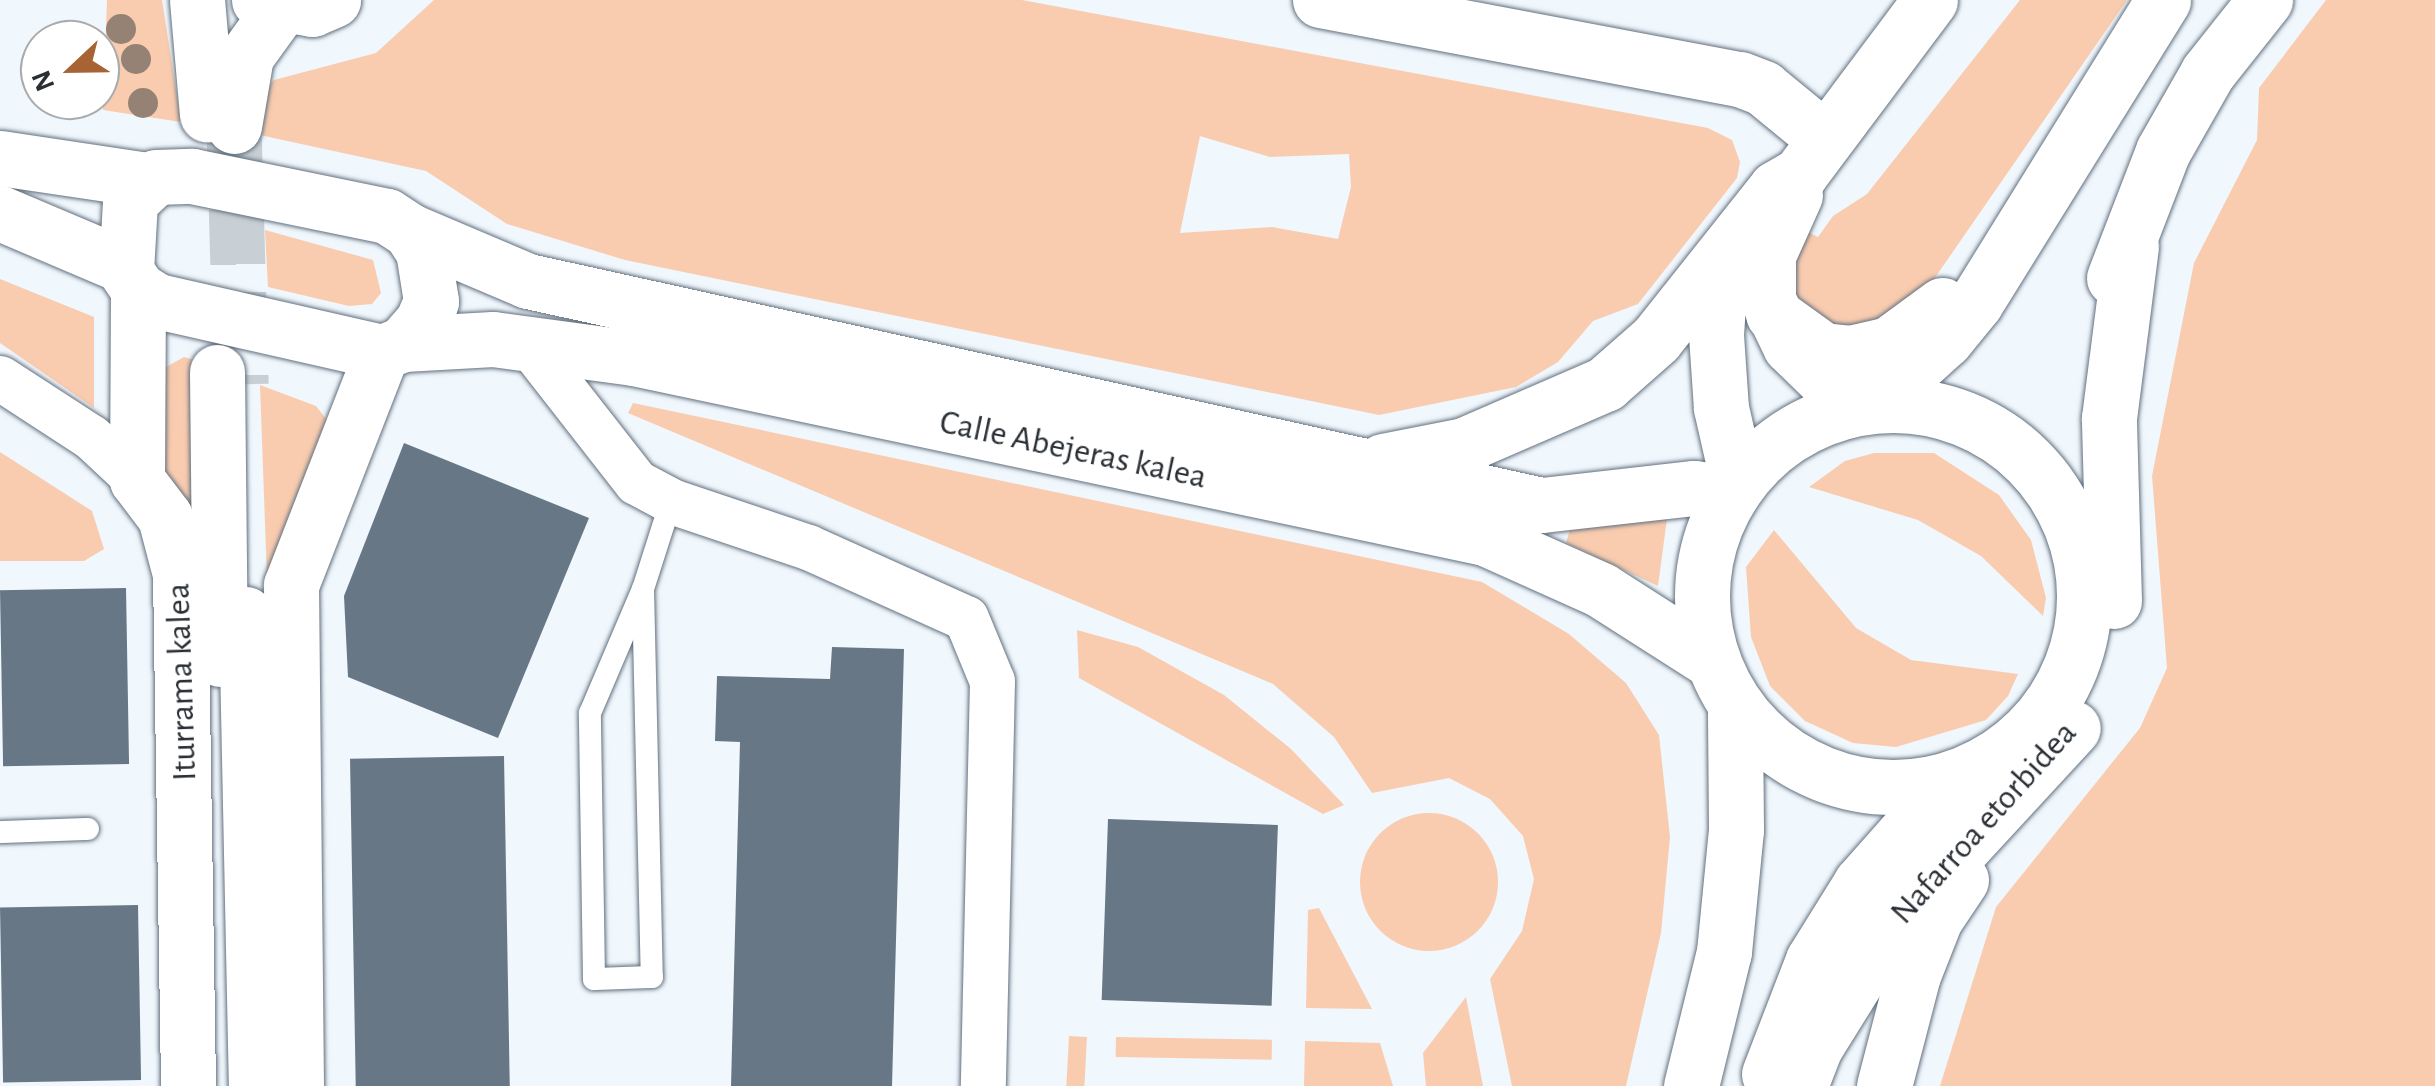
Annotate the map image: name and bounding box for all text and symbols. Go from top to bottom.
north arrow [20,20,120,120]
text: N [27,66,61,95]
street label: Calle Abejeras kalea [936,401,1210,499]
street label: Iturrama kalea [158,582,206,782]
street label: Nafarroa etorbidea [1882,713,2086,933]

